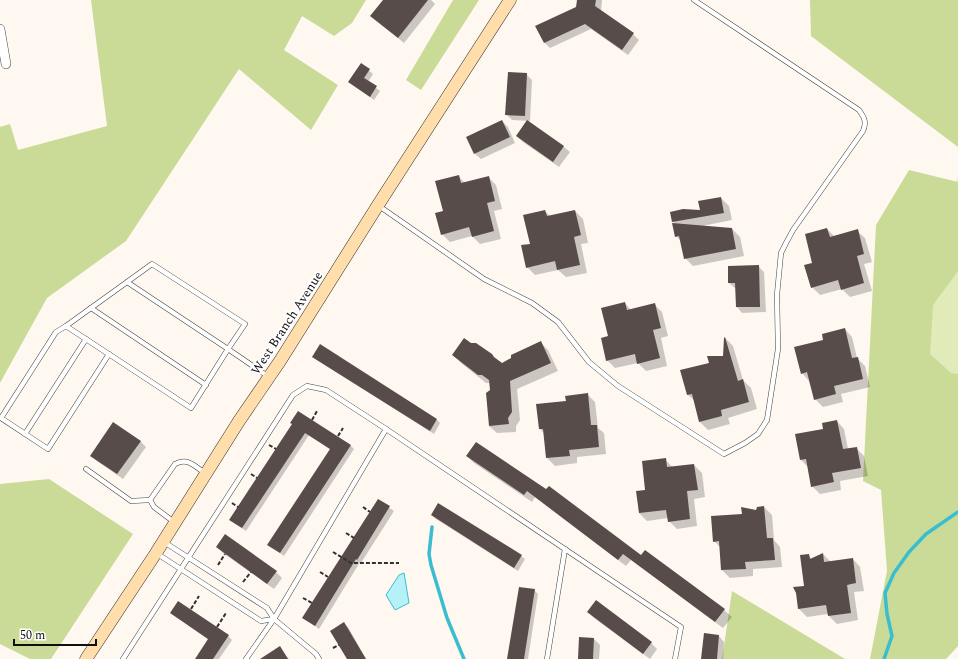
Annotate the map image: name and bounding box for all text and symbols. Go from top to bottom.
street label: West Branch Avenue [246,267,328,379]
scale bar [14,621,96,647]
text: 50 m [20,626,45,645]

